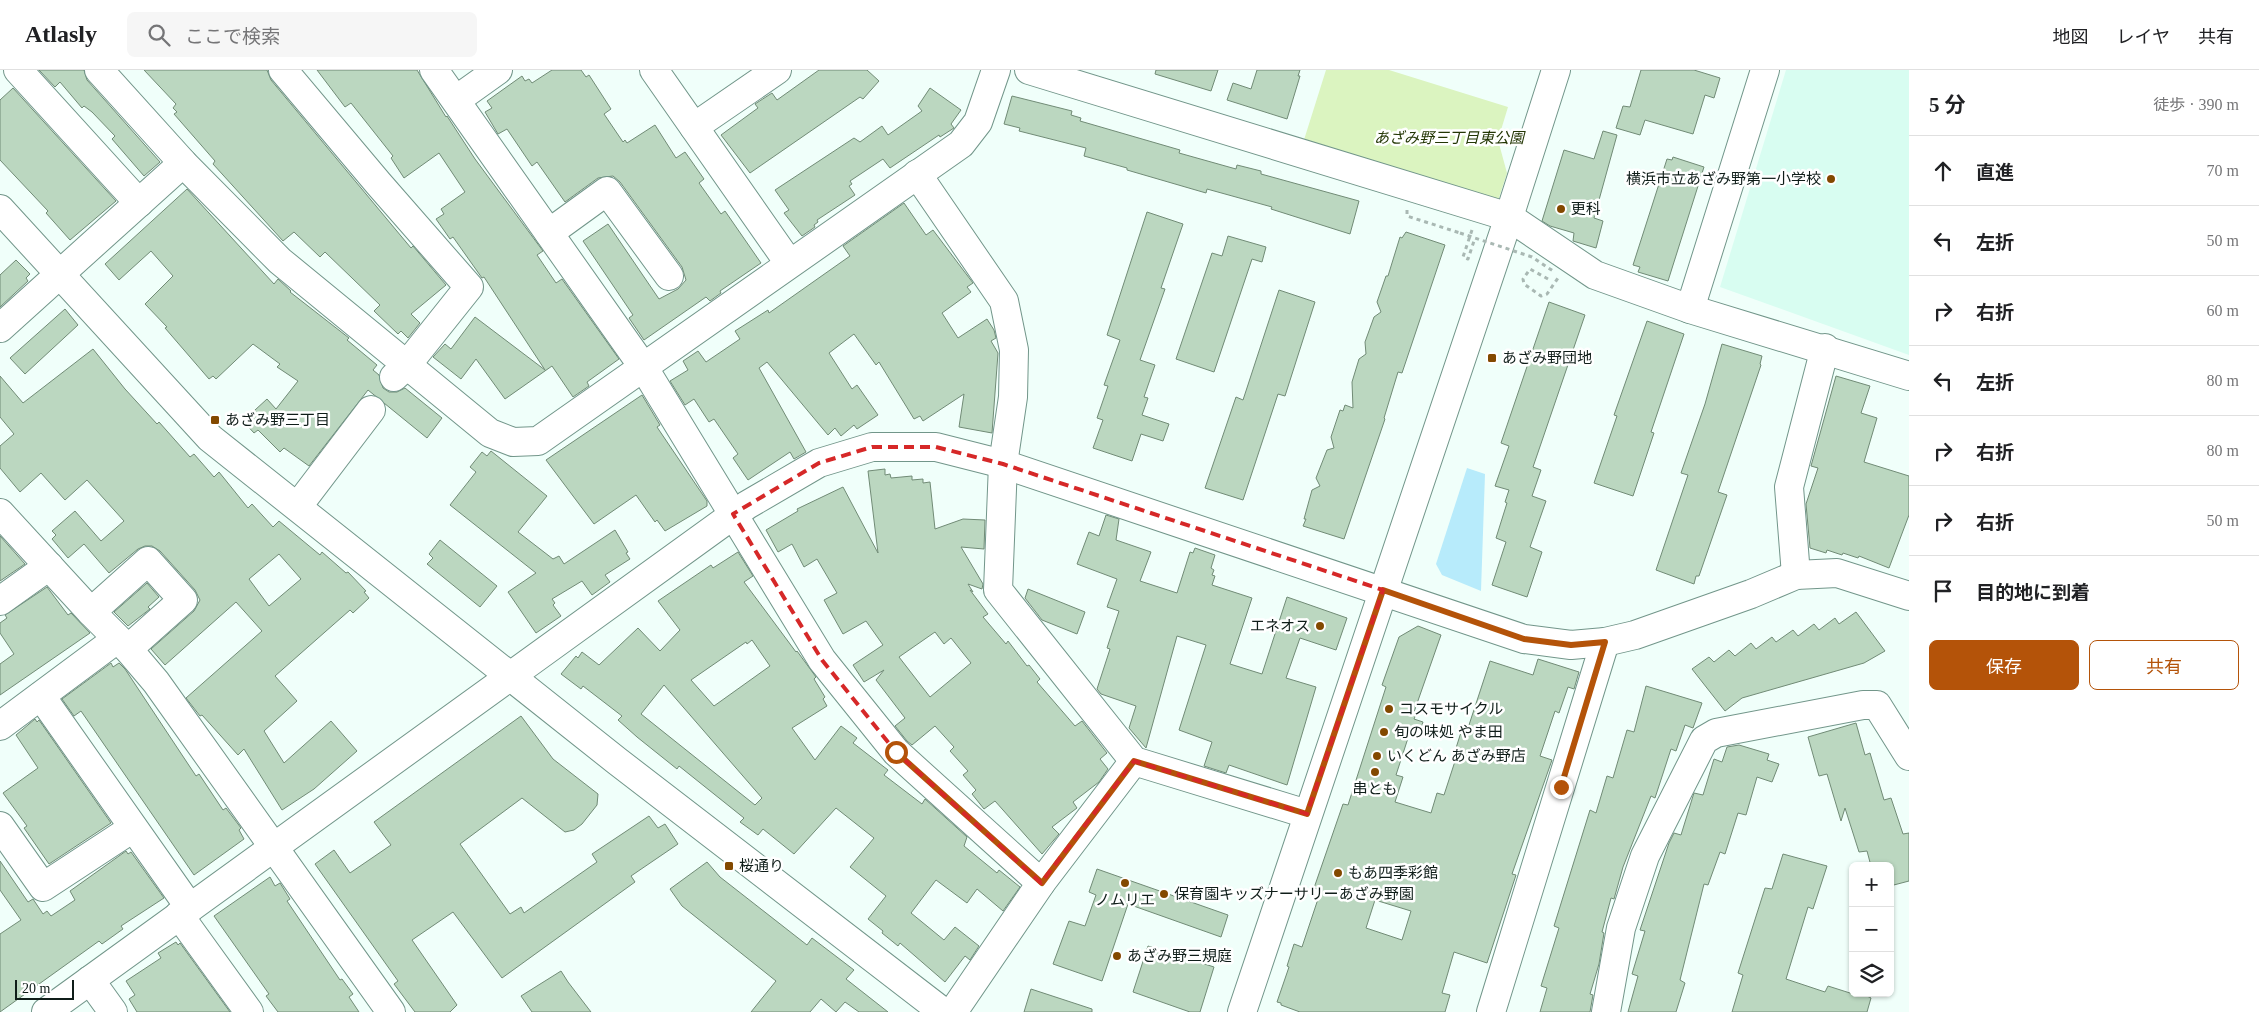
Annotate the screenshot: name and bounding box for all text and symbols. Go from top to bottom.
search box [127,12,477,57]
text: Atlasly [25,21,97,47]
icon: search [145,21,173,49]
text: ここで検索 [185,26,280,47]
text: 地図 [2053,27,2089,47]
text: レイヤ [2117,27,2170,47]
text: 共有 [2198,27,2234,47]
text: 5 分 [1929,93,1966,117]
text: 徒歩 · 390 m [2153,96,2239,113]
park label: あざみ野三丁目東公園 [1374,130,1526,146]
icon: ahead [1929,157,1957,185]
text: 直進 [1976,162,2014,183]
text: 70 m [2207,162,2239,179]
place label: 横浜市立あざみ野第一小学校 [1626,171,1821,187]
marker: 横浜市立あざみ野第一小学校 [1825,173,1837,185]
place label: 更科 [1571,201,1601,217]
marker: 更科 [1555,203,1567,215]
icon: left [1929,227,1957,255]
text: 左折 [1976,232,2014,253]
text: 50 m [2207,232,2239,249]
icon: right [1929,297,1957,325]
text: 右折 [1976,302,2014,323]
text: 60 m [2207,302,2239,319]
place label: あざみ野団地 [1502,350,1592,366]
marker: あざみ野団地 [1486,352,1498,364]
icon: left [1929,367,1957,395]
text: 左折 [1976,372,2014,393]
text: 80 m [2207,372,2239,389]
place label: あざみ野三丁目 [225,412,330,428]
marker: あざみ野三丁目 [209,414,221,426]
icon: right [1929,437,1957,465]
text: 右折 [1976,442,2014,463]
text: 80 m [2207,442,2239,459]
icon: right [1929,507,1957,535]
text: 右折 [1976,512,2014,533]
text: 50 m [2207,512,2239,529]
icon: arrive [1929,577,1957,605]
text: 目的地に到着 [1976,582,2090,603]
place label: エネオス [1250,618,1310,634]
marker: エネオス [1314,620,1326,632]
button: 保存 [1929,640,2079,690]
button: 共有 [2089,640,2239,690]
place label: コスモサイクル [1399,701,1503,717]
marker: コスモサイクル [1383,703,1395,715]
place label: 旬の味処 やま田 [1394,724,1503,740]
marker: 旬の味処 やま田 [1378,726,1390,738]
route start [885,741,908,764]
place label: いくどん あざみ野店 [1387,748,1526,764]
marker: いくどん あざみ野店 [1371,750,1383,762]
marker: 串とも [1369,766,1381,778]
route end [1550,776,1573,799]
place label: 串とも [1352,781,1398,797]
place label: 桜通り [739,858,784,874]
marker: 桜通り [723,860,735,872]
map controls [1849,862,1894,997]
button: + [1849,862,1894,907]
place label: もあ四季彩館 [1348,865,1438,881]
marker: もあ四季彩館 [1332,867,1344,879]
marker: ノムリエ [1119,877,1131,889]
place label: 保育園キッズナーサリーあざみ野園 [1174,886,1414,902]
marker: 保育園キッズナーサリーあざみ野園 [1158,888,1170,900]
place label: ノムリエ [1095,892,1155,908]
button: − [1849,907,1894,952]
place label: あざみ野三規庭 [1127,948,1232,964]
marker: あざみ野三規庭 [1111,950,1123,962]
button: layers [1849,952,1894,997]
scale bar [15,977,74,1000]
text: 20 m [22,981,50,996]

